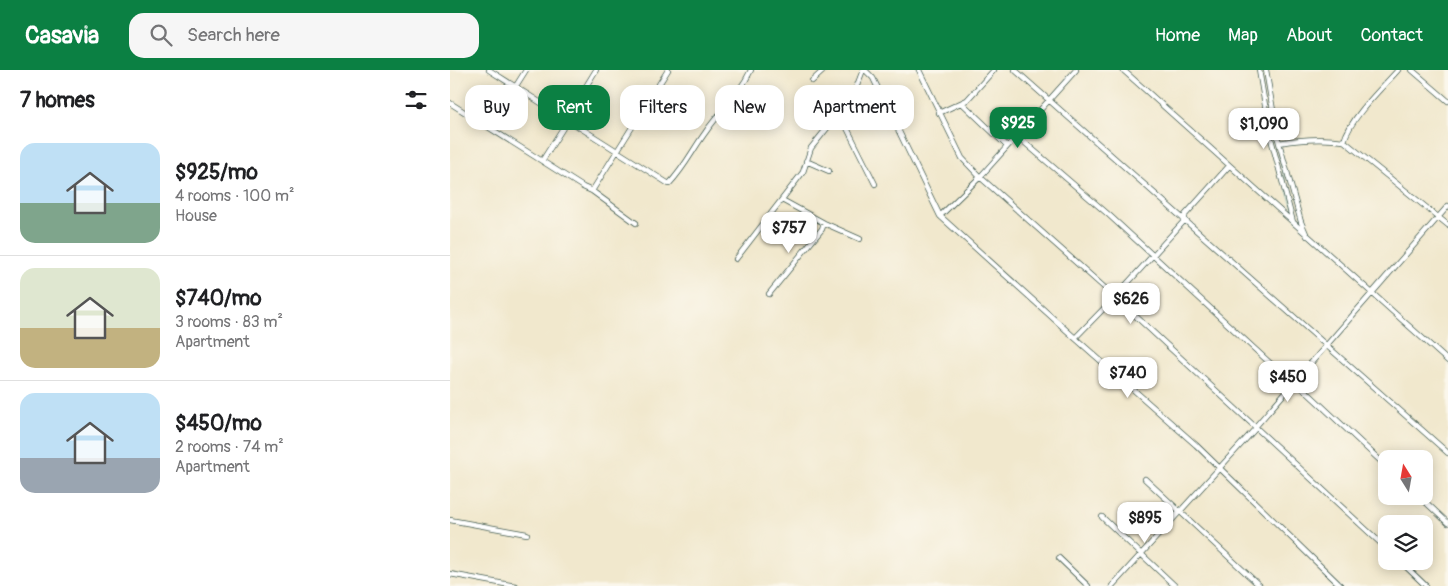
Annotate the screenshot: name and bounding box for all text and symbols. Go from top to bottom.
search box [129,13,479,58]
text: Casavia [25,21,99,50]
icon: search [147,21,175,49]
text: Search here [187,23,280,47]
text: Home [1155,24,1200,47]
text: Map [1228,24,1258,47]
text: About [1286,24,1332,47]
text: Contact [1360,24,1423,47]
chip: Buy [465,85,528,130]
chip: Rent [538,85,610,130]
chip: Filters [620,85,705,130]
chip: New [715,85,784,130]
chip: Apartment [794,85,914,130]
icon: filters [402,86,430,114]
text: 7 homes [20,87,95,114]
pin: $925 [988,106,1048,149]
pin: $1,090 [1223,108,1305,150]
text: $925 [1001,113,1035,133]
text: $1,090 [1239,114,1289,134]
text: $925/mo [175,159,258,186]
icon: home [60,163,120,223]
text: 4 rooms · 100 m² [175,186,294,206]
text: House [175,206,217,226]
pin: $757 [759,212,819,254]
text: $757 [772,218,806,238]
pin: $626 [1101,282,1161,325]
text: $740/mo [175,285,261,312]
icon: home [60,288,120,348]
text: $626 [1113,289,1149,309]
text: 3 rooms · 83 m² [175,312,283,332]
text: Apartment [175,332,250,352]
pin: $740 [1098,356,1158,399]
pin: $450 [1258,360,1318,403]
text: $740 [1109,363,1147,383]
text: $450 [1269,367,1307,387]
text: $450/mo [175,410,262,437]
icon: home [60,413,120,473]
text: 2 rooms · 74 m² [175,437,284,457]
north arrow [1378,450,1432,505]
map controls [1378,450,1433,570]
text: Apartment [175,457,250,477]
pin: $895 [1115,502,1175,544]
text: $895 [1128,508,1162,528]
button: layers [1378,515,1433,570]

